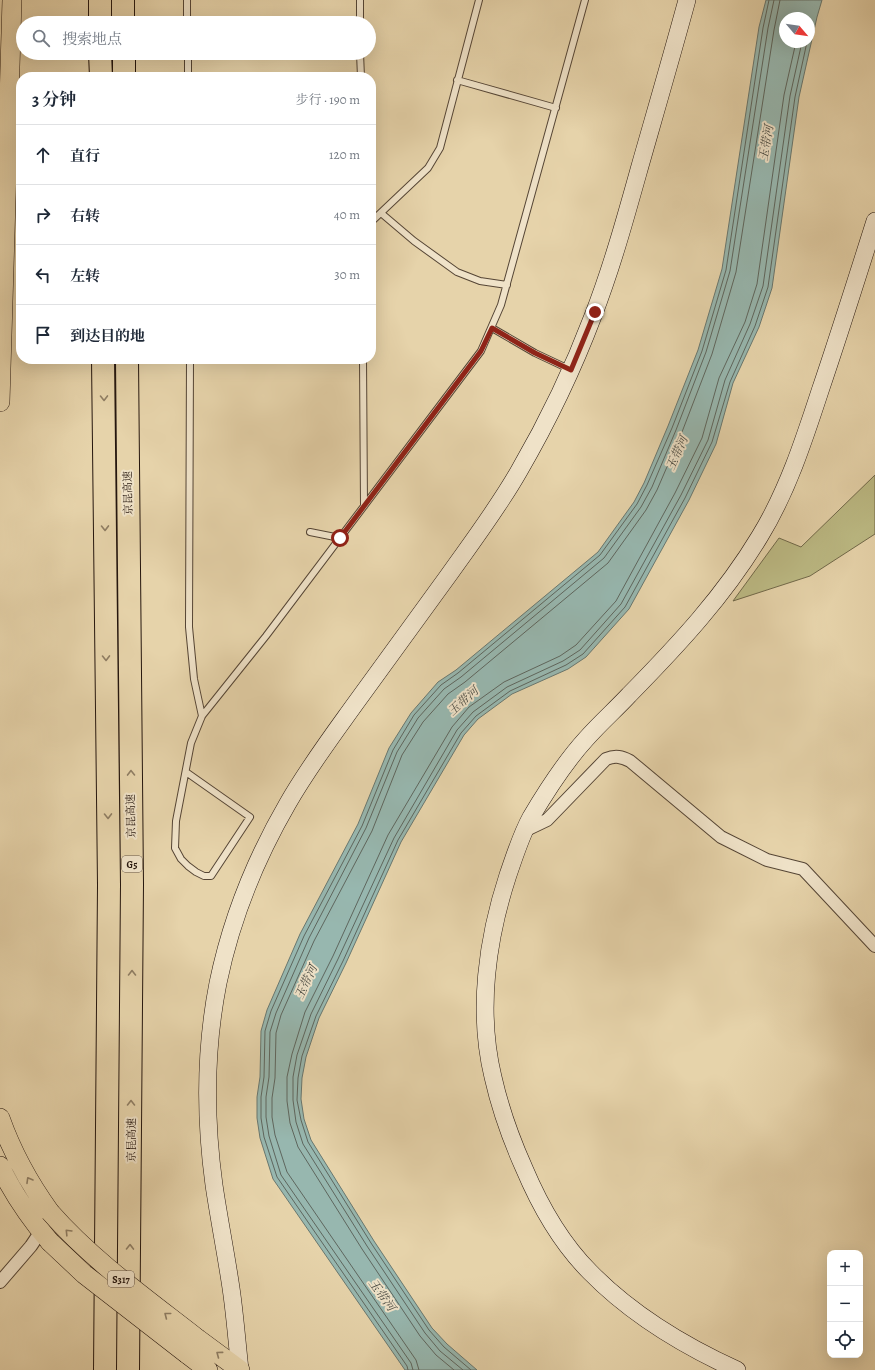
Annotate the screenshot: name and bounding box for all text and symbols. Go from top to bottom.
north arrow [779,12,815,48]
search box [16,16,376,60]
icon: search [30,27,52,49]
text: 搜索地点 [62,29,122,49]
text: 3 分钟 [32,88,76,111]
text: 步行 · 190 m [296,91,360,108]
water label: 玉带河 [755,122,777,162]
icon: ahead [32,144,54,166]
text: 直行 [70,146,100,166]
text: 120 m [329,146,360,163]
icon: right [32,204,54,226]
text: 右转 [70,206,100,226]
text: 40 m [334,206,360,223]
icon: left [32,264,54,286]
text: 左转 [70,266,100,286]
text: 30 m [334,266,360,283]
route end [586,303,604,321]
icon: arrive [32,324,54,346]
text: 到达目的地 [70,326,145,346]
one-way arrow [100,395,108,401]
water label: 玉带河 [662,431,692,473]
street label: 京昆高速 [120,471,136,515]
one-way arrow [101,525,109,531]
route start [331,529,349,547]
one-way arrow [102,655,110,661]
water label: 玉带河 [444,682,483,719]
one-way arrow [127,770,135,776]
street label: 京昆高速 [123,794,139,838]
one-way arrow [104,813,112,819]
road number: G5 [122,856,142,872]
water label: 玉带河 [291,960,322,1002]
one-way arrow [128,970,136,976]
one-way arrow [127,1100,135,1106]
street label: 京昆高速 [124,1118,139,1162]
one-way arrow [26,1177,33,1184]
one-way arrow [65,1229,73,1237]
one-way arrow [126,1244,134,1250]
map controls [827,1250,863,1358]
button: + [827,1250,863,1286]
road number: S317 [108,1271,134,1287]
water label: 玉带河 [365,1276,400,1316]
button: − [827,1286,863,1322]
one-way arrow [165,1313,172,1320]
button: locate [827,1322,863,1358]
one-way arrow [217,1352,224,1359]

